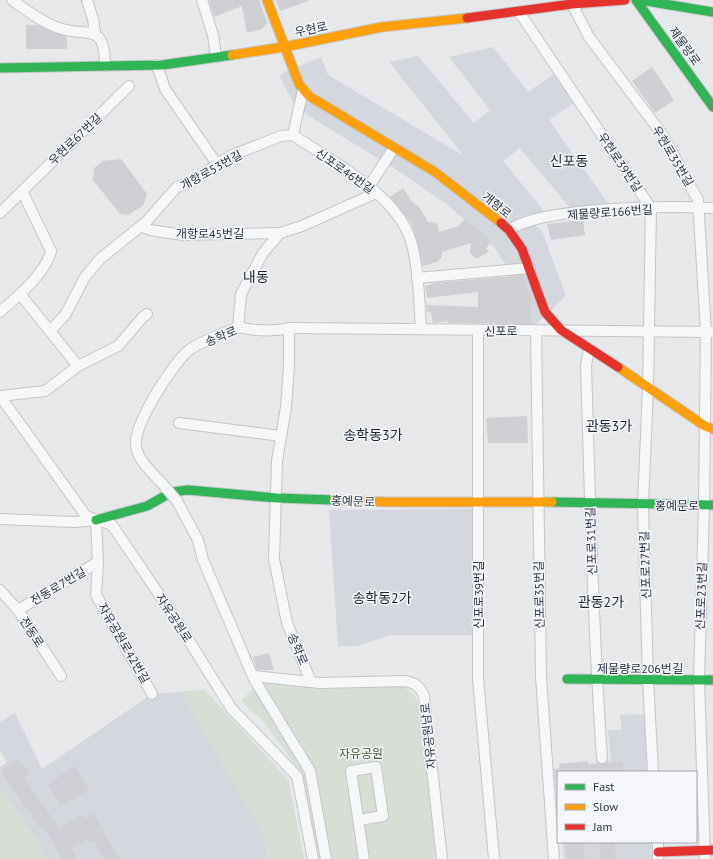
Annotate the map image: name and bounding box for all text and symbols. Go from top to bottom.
street label: 우현로 [293,18,329,40]
street label: 제물량로 [666,24,704,68]
street label: 우현로67번길 [45,110,105,168]
street label: 우현로35번길 [649,123,697,189]
street label: 우현로39번길 [595,130,645,194]
street label: 신포로46번길 [313,145,377,197]
street label: 개항로53번길 [178,147,244,193]
district label: 신포동 [550,152,588,170]
street label: 개항로 [479,189,515,221]
street label: 제물량로166번길 [567,202,653,222]
street label: 개항로45번길 [176,226,244,241]
district label: 내동 [243,268,269,286]
street label: 송학로 [203,323,239,349]
street label: 신포로 [484,323,518,339]
district label: 관동3가 [586,417,632,435]
district label: 송학동3가 [343,426,403,444]
street label: 홍예문로 [331,493,375,509]
street label: 홍예문로 [655,498,699,513]
street label: 신포로31번길 [582,507,600,575]
street label: 신포로27번길 [636,531,654,599]
street label: 신포로39번길 [471,561,486,629]
street label: 신포로35번길 [531,561,547,629]
street label: 신포로23번길 [692,562,710,630]
street label: 전동로7번길 [28,564,88,608]
district label: 송학동2가 [352,589,412,607]
street label: 자유공원로 [153,591,195,645]
district label: 관동2가 [578,593,624,611]
street label: 자유공원로42번길 [95,600,153,686]
street label: 전동로 [17,614,47,650]
street label: 송학로 [285,631,311,667]
street label: 제물량로206번길 [597,661,683,676]
street label: 자유공원남로 [417,702,439,770]
park label: 자유공원 [339,746,383,761]
legend [557,771,697,843]
text: Fast [593,779,614,794]
text: Slow [593,799,618,814]
text: Jam [592,819,612,834]

